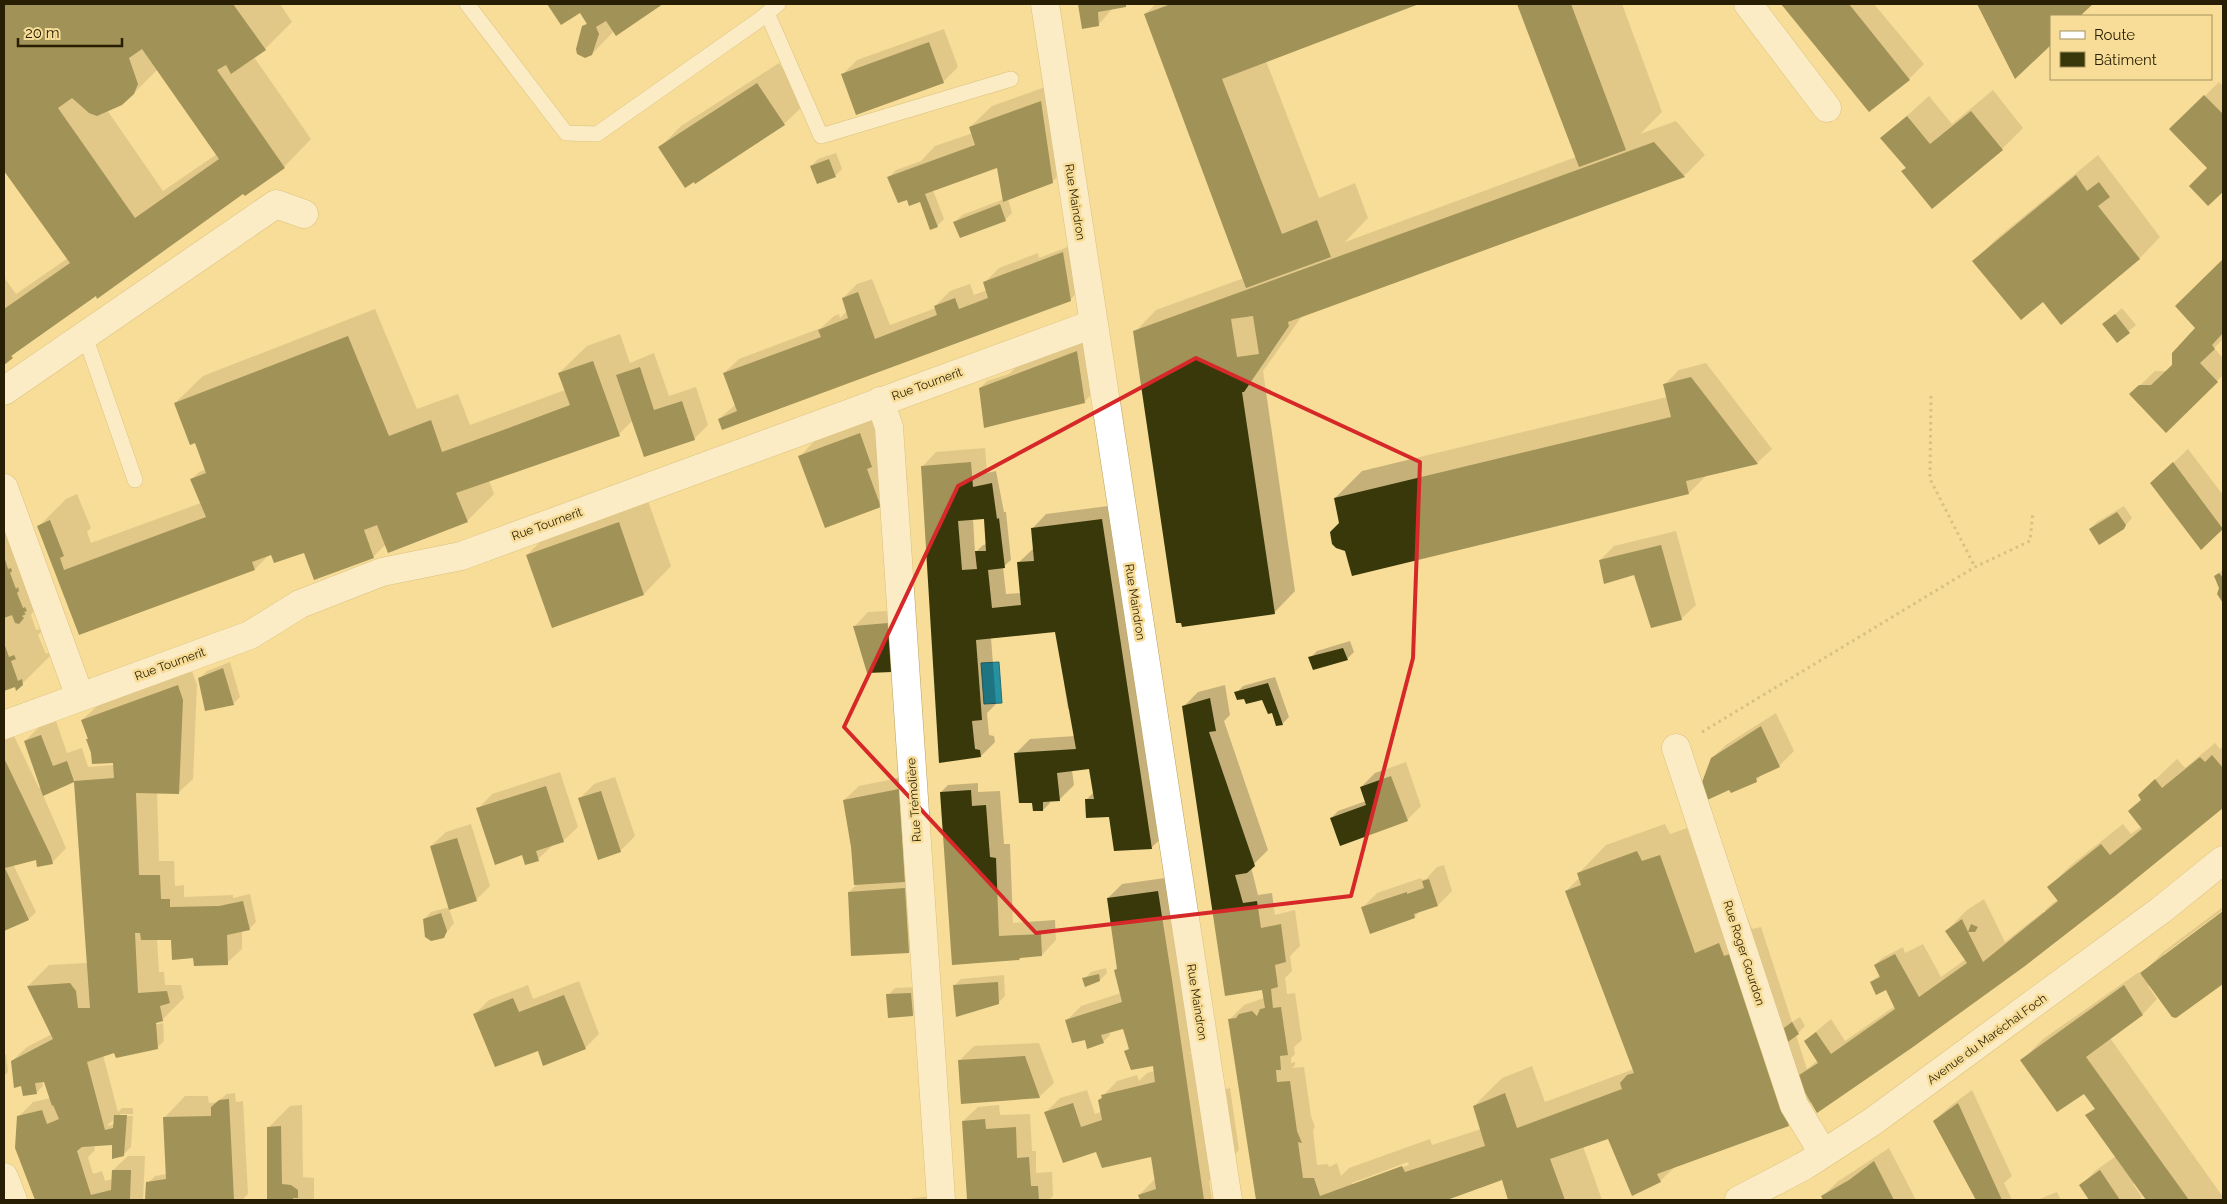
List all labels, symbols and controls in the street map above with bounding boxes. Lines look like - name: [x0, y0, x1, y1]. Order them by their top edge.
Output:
- scale bar: [18, 15, 121, 47]
- legend: [2050, 15, 2212, 80]
- text: 20 m: [25, 24, 60, 42]
- text: Route: [2094, 26, 2135, 44]
- text: Bâtiment: [2094, 51, 2157, 69]
- street label: Rue Maindron: [1062, 163, 1088, 241]
- street label: Rue Tournerit: [890, 365, 964, 403]
- street label: Rue Tournerit: [510, 505, 584, 543]
- street label: Rue Maindron: [1122, 563, 1148, 641]
- street label: Rue Tournerit: [133, 645, 207, 683]
- street label: Rue Trémolière: [904, 758, 924, 842]
- street label: Rue Roger Gourdon: [1720, 899, 1768, 1007]
- street label: Rue Maindron: [1184, 963, 1210, 1041]
- street label: Avenue du Maréchal Foch: [1924, 991, 2050, 1087]

